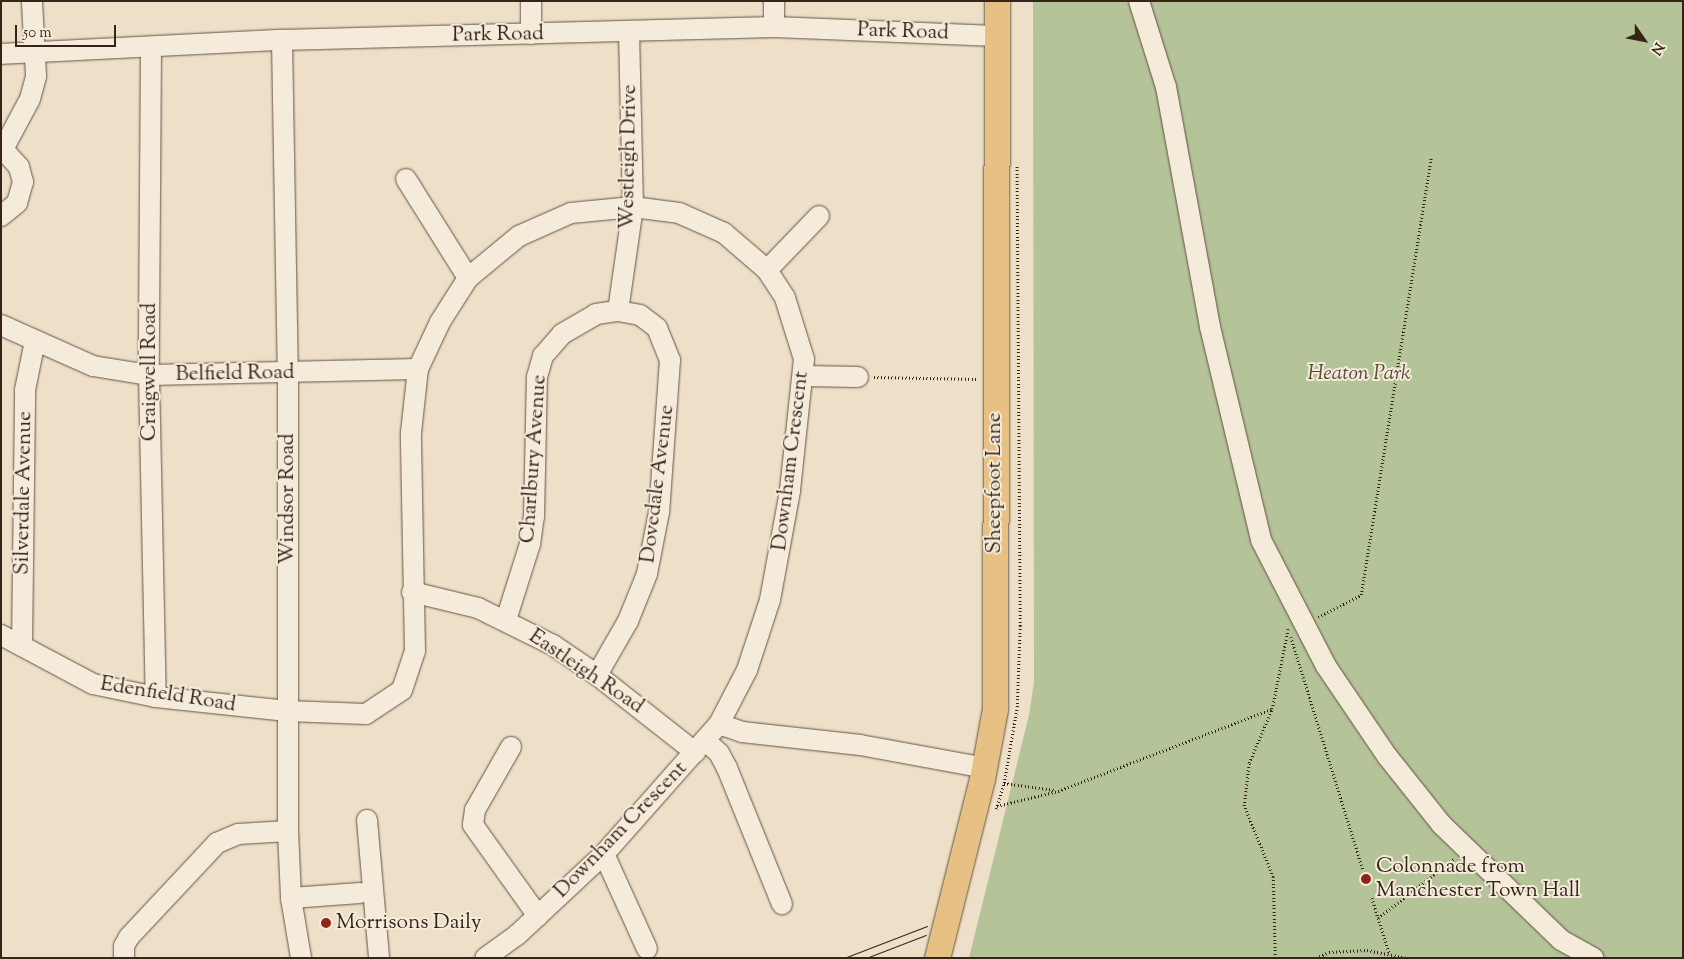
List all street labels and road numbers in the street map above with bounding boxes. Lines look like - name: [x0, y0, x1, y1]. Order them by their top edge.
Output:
- street label: Park Road: [857, 18, 949, 46]
- street label: Park Road: [452, 22, 544, 48]
- street label: Westleigh Drive: [615, 84, 643, 230]
- street label: Craigwell Road: [137, 303, 163, 441]
- street label: Belfield Road: [175, 360, 295, 388]
- street label: Downham Crescent: [767, 370, 815, 552]
- street label: Charlbury Avenue: [516, 374, 552, 544]
- street label: Dovedale Avenue: [636, 403, 680, 565]
- street label: Silverdale Avenue: [10, 411, 38, 575]
- street label: Sheepfoot Lane: [982, 412, 1008, 554]
- street label: Windsor Road: [275, 433, 301, 565]
- street label: Eastleigh Road: [524, 624, 648, 720]
- street label: Edenfield Road: [98, 672, 238, 718]
- street label: Downham Crescent: [549, 756, 693, 904]

